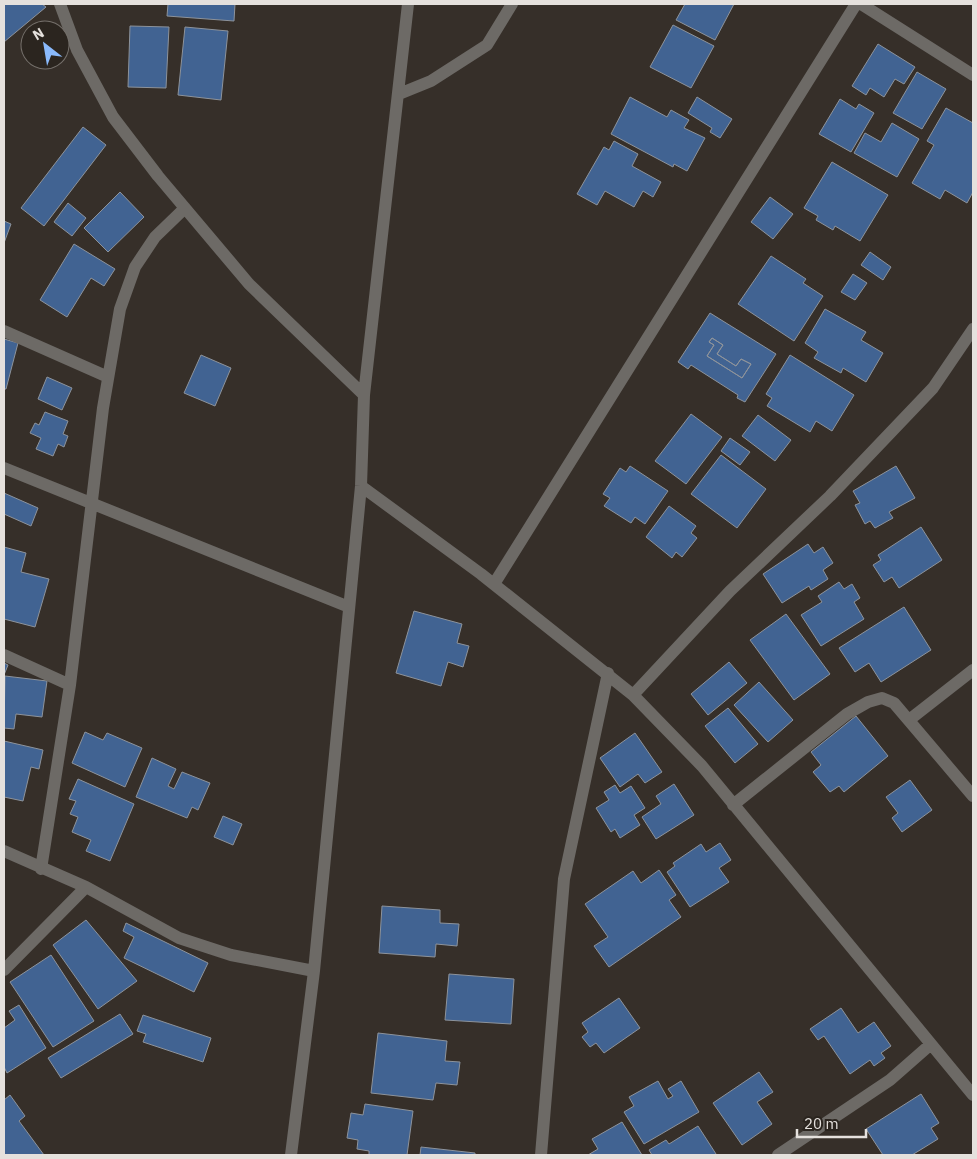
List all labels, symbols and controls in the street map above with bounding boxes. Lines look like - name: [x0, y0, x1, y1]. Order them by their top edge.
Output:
- north arrow: [20, 20, 70, 70]
- text: N: [29, 24, 47, 44]
- scale bar: [797, 1106, 866, 1138]
- text: 20 m: [804, 1114, 839, 1133]

